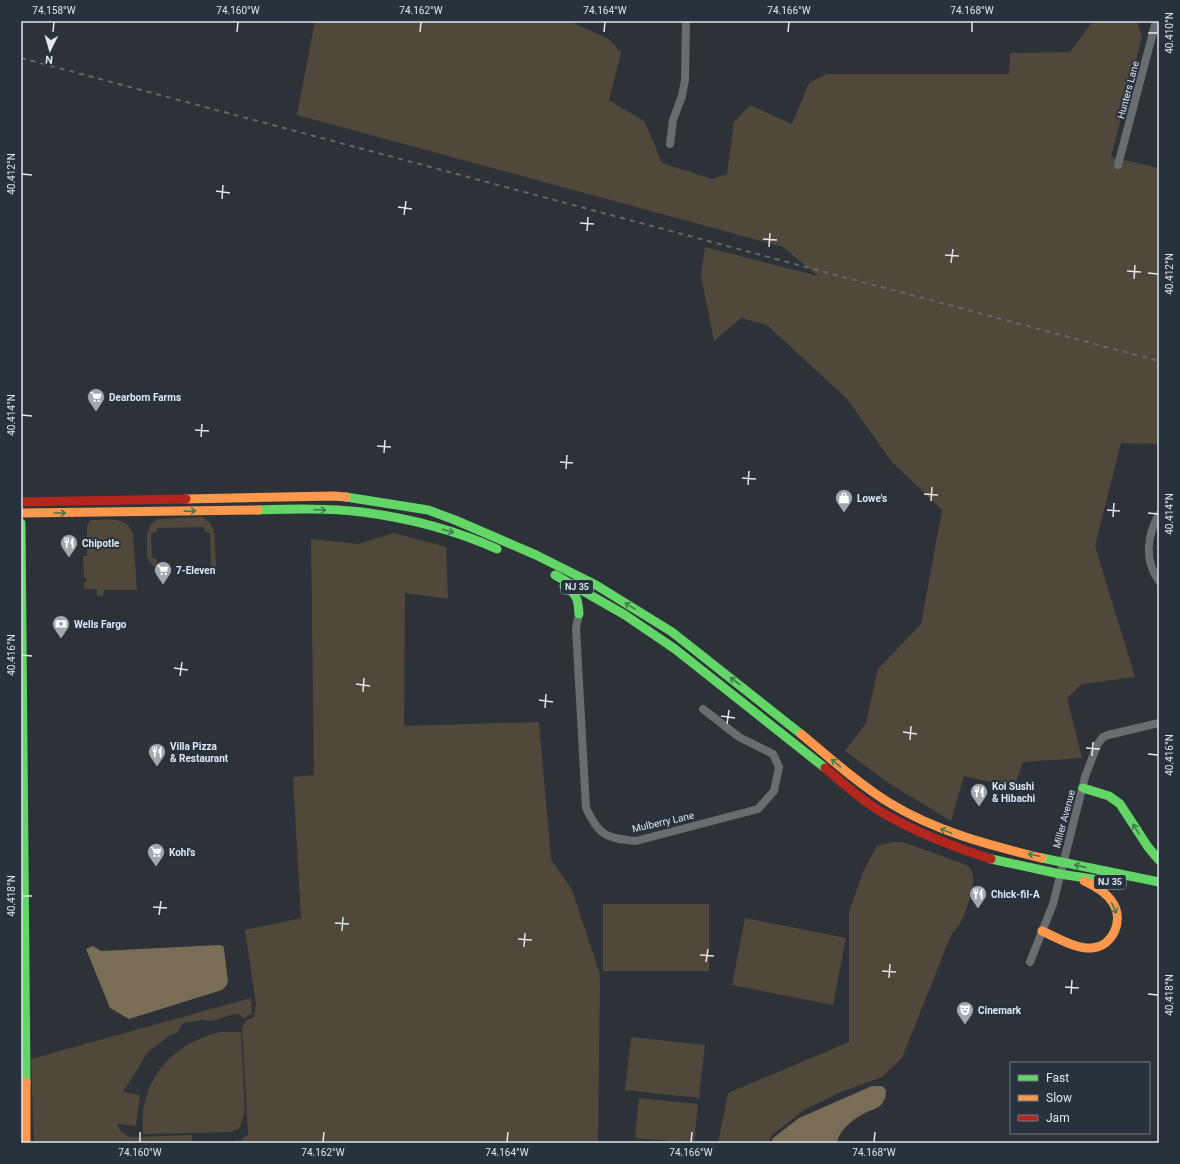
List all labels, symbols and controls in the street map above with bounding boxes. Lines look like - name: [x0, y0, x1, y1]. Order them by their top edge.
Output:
- text: 74.158°W: [32, 5, 76, 16]
- text: 74.160°W: [216, 5, 260, 16]
- text: 74.162°W: [399, 5, 443, 16]
- text: 74.164°W: [583, 5, 627, 16]
- text: 74.166°W: [767, 5, 811, 16]
- text: 74.168°W: [950, 5, 994, 16]
- text: 40.410°N: [1164, 12, 1175, 54]
- north arrow: [30, 30, 70, 70]
- text: N: [45, 53, 54, 66]
- street label: Hunters Lane: [1115, 60, 1141, 120]
- text: 40.412°N: [6, 153, 17, 195]
- text: 40.412°N: [1164, 253, 1175, 295]
- supermarket icon: Dearborn Farms: [86, 387, 106, 412]
- place label: Dearborn Farms: [109, 392, 181, 403]
- text: 40.414°N: [6, 394, 17, 436]
- shop icon: Lowe's: [834, 488, 854, 513]
- place label: Lowe's: [857, 493, 887, 504]
- text: 40.414°N: [1164, 493, 1175, 535]
- one-way arrow: [313, 506, 326, 513]
- one-way arrow: [183, 507, 196, 515]
- one-way arrow: [53, 509, 66, 517]
- one-way arrow: [441, 528, 454, 535]
- restaurant icon: Chipotle: [59, 533, 79, 558]
- place label: Chipotle: [82, 538, 120, 549]
- supermarket icon: 7-Eleven: [153, 560, 173, 585]
- place label: 7-Eleven: [176, 565, 216, 576]
- road number: NJ 35: [561, 580, 593, 594]
- one-way arrow: [624, 601, 636, 609]
- bank icon: Wells Fargo: [51, 614, 71, 639]
- place label: Wells Fargo: [74, 619, 127, 630]
- text: 40.416°N: [6, 634, 17, 676]
- one-way arrow: [730, 677, 741, 685]
- text: 40.416°N: [1164, 734, 1175, 776]
- place label: Villa Pizza & Restaurant: [170, 741, 229, 764]
- restaurant icon: Villa Pizza & Restaurant: [147, 742, 167, 767]
- one-way arrow: [831, 758, 842, 767]
- place label: Koi Sushi & Hibachi: [992, 781, 1036, 804]
- restaurant icon: Koi Sushi & Hibachi: [969, 782, 989, 807]
- street label: Miller Avenue: [1051, 789, 1077, 849]
- street label: Mulberry Lane: [631, 810, 695, 834]
- one-way arrow: [1132, 823, 1140, 835]
- one-way arrow: [941, 826, 953, 834]
- supermarket icon: Kohl's: [146, 842, 166, 867]
- place label: Kohl's: [169, 847, 195, 858]
- one-way arrow: [1028, 851, 1041, 859]
- one-way arrow: [1073, 862, 1086, 869]
- text: 40.418°N: [6, 875, 17, 917]
- road number: NJ 35: [1094, 875, 1126, 889]
- restaurant icon: Chick-fil-A: [968, 884, 988, 909]
- place label: Chick-fil-A: [991, 889, 1040, 900]
- one-way arrow: [1111, 901, 1118, 913]
- text: 40.418°N: [1164, 974, 1175, 1016]
- theatre icon: Cinemark: [955, 1000, 975, 1025]
- place label: Cinemark: [978, 1005, 1022, 1016]
- legend: [1010, 1062, 1150, 1134]
- text: Fast: [1046, 1071, 1069, 1085]
- text: Slow: [1046, 1091, 1072, 1105]
- text: Jam: [1046, 1111, 1070, 1125]
- text: 74.160°W: [118, 1147, 162, 1158]
- text: 74.162°W: [301, 1147, 345, 1158]
- text: 74.164°W: [485, 1147, 529, 1158]
- text: 74.166°W: [669, 1147, 713, 1158]
- text: 74.168°W: [852, 1147, 896, 1158]

